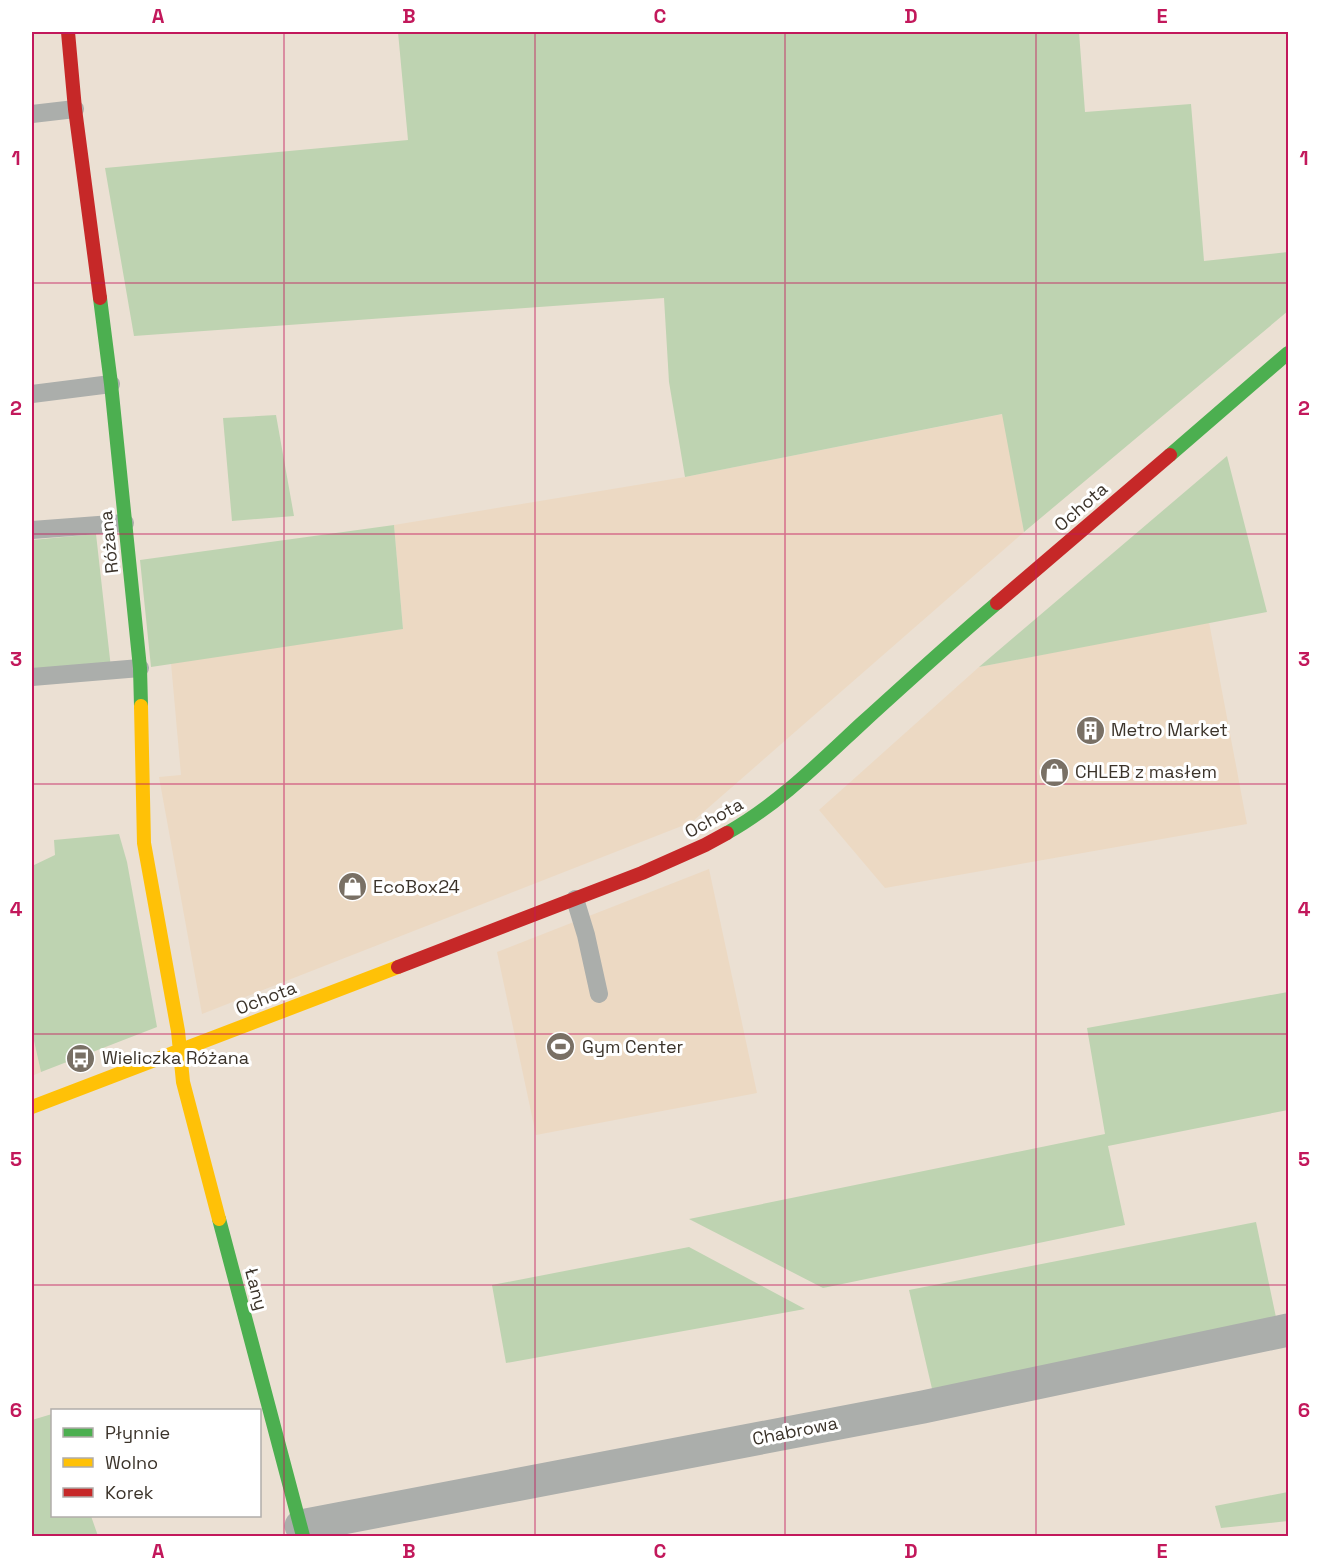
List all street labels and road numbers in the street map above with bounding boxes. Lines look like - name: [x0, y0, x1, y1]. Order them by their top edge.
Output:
- street label: Ochota: [1049, 477, 1112, 536]
- street label: Różana: [94, 509, 123, 575]
- street label: Ochota: [681, 792, 747, 843]
- street label: Ochota: [232, 975, 299, 1020]
- street label: Łany: [240, 1265, 273, 1313]
- street label: Chabrowa: [750, 1411, 840, 1450]

